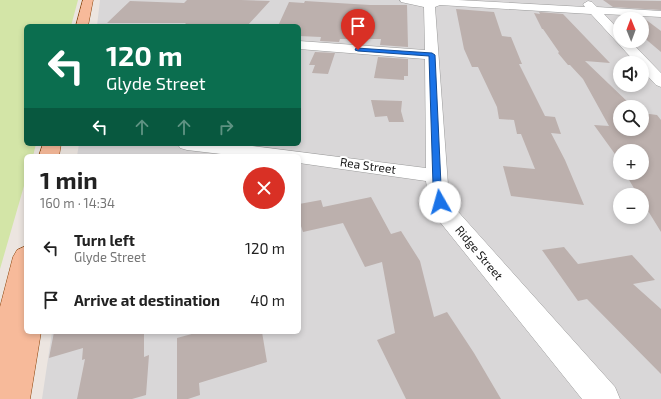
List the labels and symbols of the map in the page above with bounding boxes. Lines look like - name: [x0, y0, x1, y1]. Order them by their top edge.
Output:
- pin: [341, 9, 375, 50]
- north arrow: [613, 12, 649, 48]
- street label: Rea Street: [339, 154, 397, 176]
- position arrow: [419, 181, 461, 223]
- street label: Ridge Street: [453, 222, 507, 283]

